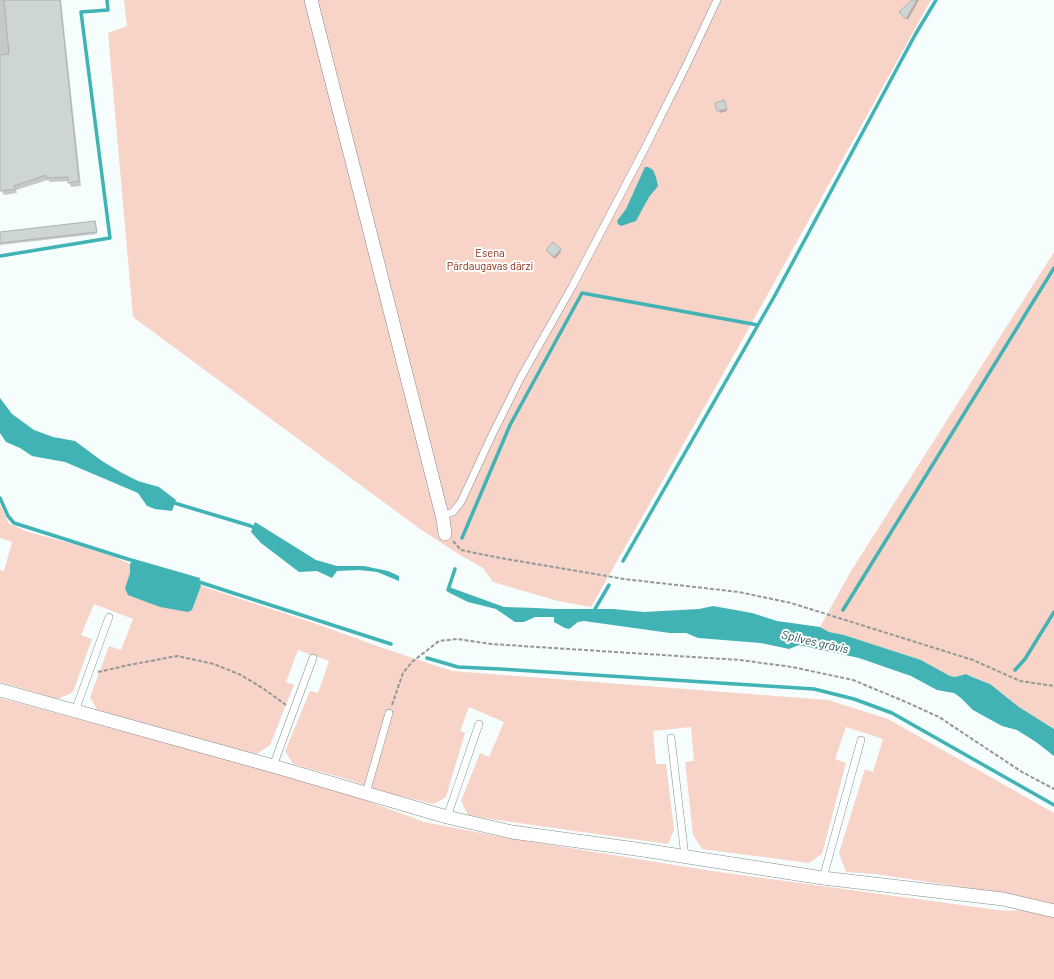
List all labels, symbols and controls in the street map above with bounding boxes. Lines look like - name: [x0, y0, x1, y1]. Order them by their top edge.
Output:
- park label: Esena Pārdaugavas dārzi: [447, 246, 533, 272]
- water label: Spilves grāvis: [780, 627, 850, 657]

